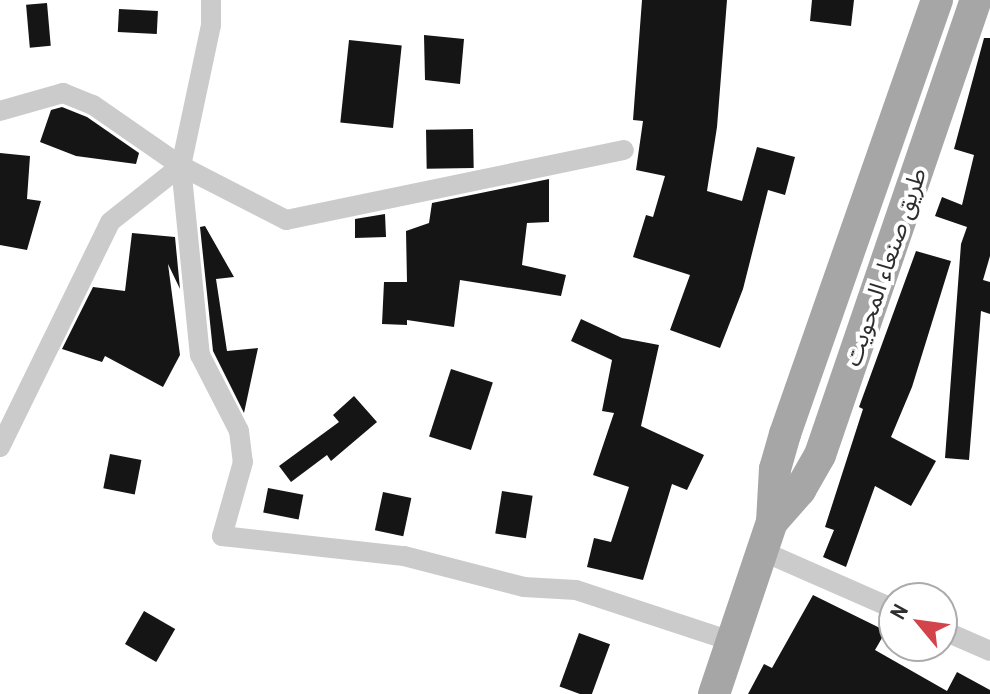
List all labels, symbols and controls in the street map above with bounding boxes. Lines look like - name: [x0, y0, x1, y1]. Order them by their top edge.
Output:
- street label: طريق صنعاء المحويت: [838, 164, 932, 370]
- north arrow: [878, 582, 958, 662]
- text: N: [882, 598, 915, 624]

